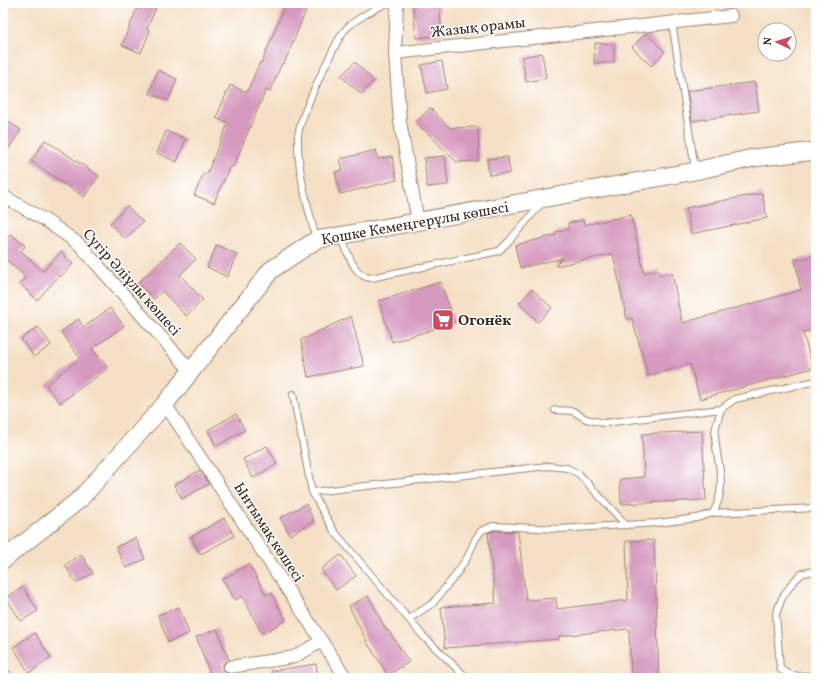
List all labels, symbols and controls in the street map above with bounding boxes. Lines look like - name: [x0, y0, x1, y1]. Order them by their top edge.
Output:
- street label: Жазық орамы: [430, 13, 527, 44]
- north arrow: [757, 22, 797, 62]
- text: N: [761, 37, 776, 46]
- street label: Қошке Кемеңгерұлы көшесі: [320, 198, 511, 251]
- street label: Сүгір Әліұлы көшесі: [77, 225, 185, 341]
- supermarket icon: Огонёк: [430, 307, 456, 333]
- place label: Огонёк: [458, 311, 511, 332]
- street label: Ынтымақ көшесі: [228, 479, 308, 587]

